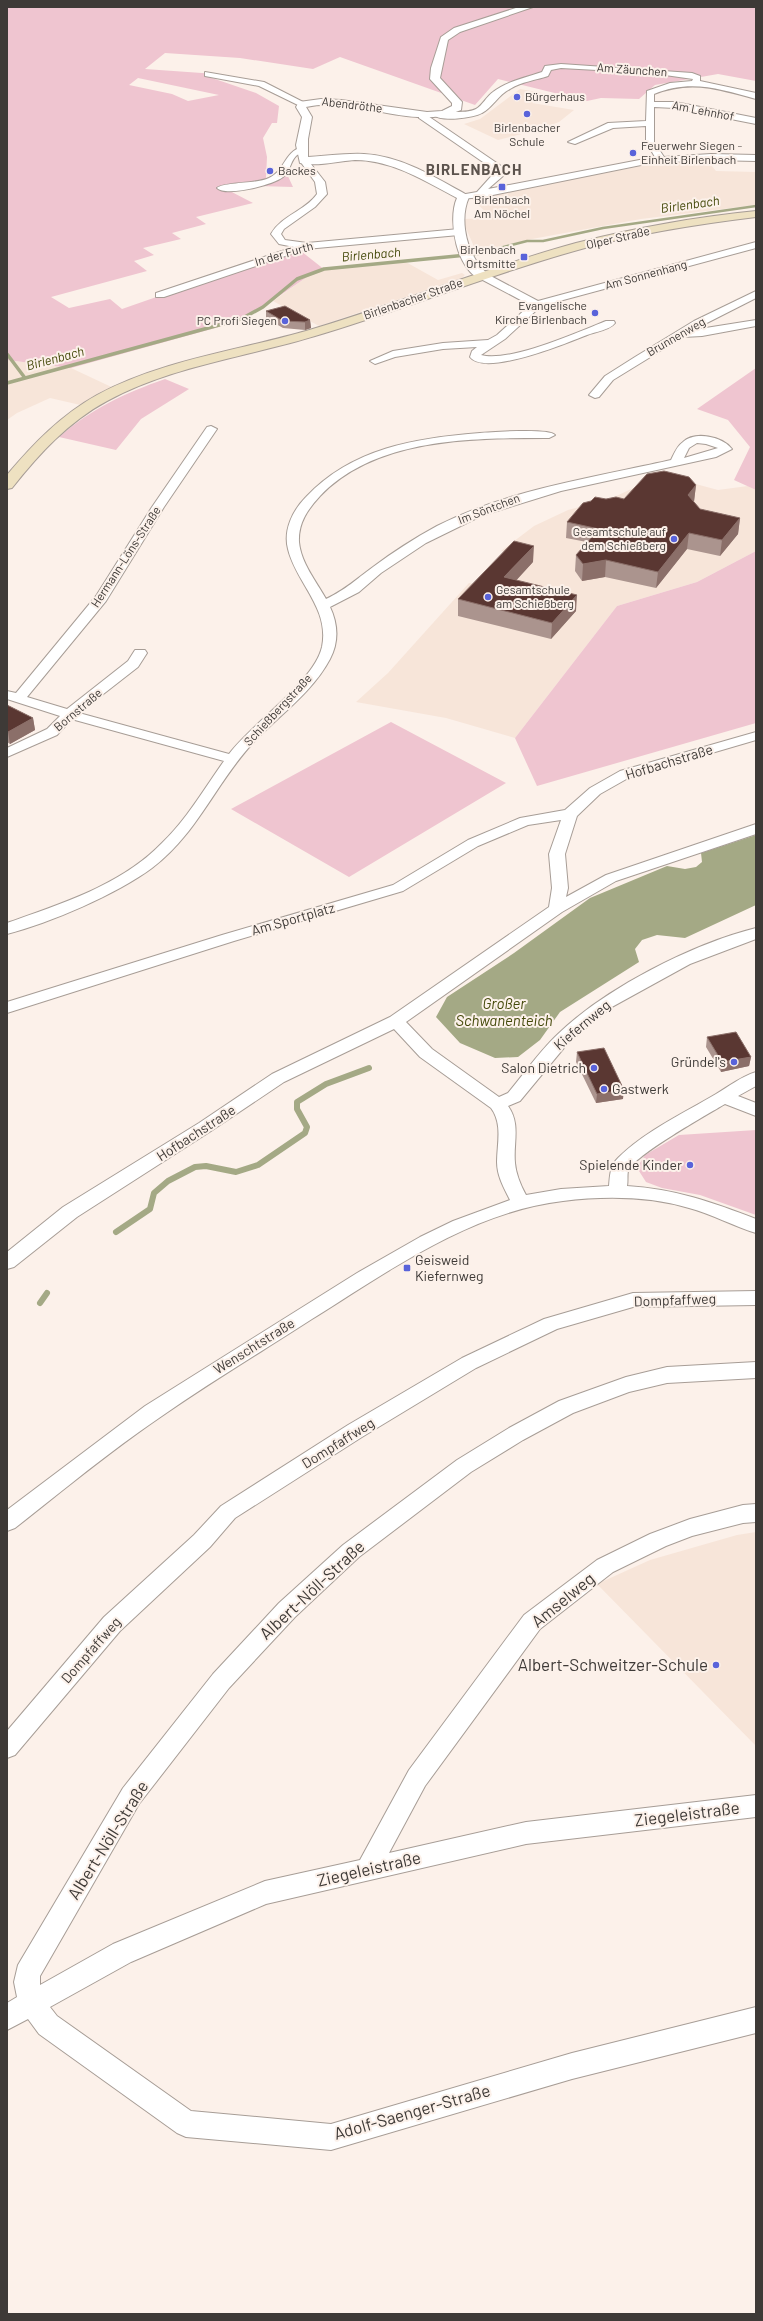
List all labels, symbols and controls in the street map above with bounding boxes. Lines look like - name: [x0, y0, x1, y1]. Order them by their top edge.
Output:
- street label: Am Zäunchen: [596, 60, 668, 78]
- place label: Bürgerhaus: [525, 89, 585, 103]
- marker: Bürgerhaus: [512, 92, 522, 102]
- street label: Abendröthe: [321, 93, 383, 115]
- street label: Am Lehnhof: [671, 97, 735, 123]
- marker: Birlenbacher Schule: [522, 109, 532, 119]
- place label: Birlenbacher Schule: [494, 120, 561, 148]
- place label: Feuerwehr Siegen - Einheit Birlenbach: [641, 138, 742, 166]
- marker: Feuerwehr Siegen - Einheit Birlenbach: [628, 148, 638, 158]
- district label: BIRLENBACH: [426, 160, 522, 178]
- place label: Backes: [278, 163, 316, 177]
- marker: Backes: [265, 166, 275, 176]
- marker: Birlenbach Am Nöchel: [497, 182, 507, 192]
- place label: Birlenbach Am Nöchel: [474, 192, 530, 220]
- water label: Birlenbach: [660, 192, 721, 216]
- street label: Olper Straße: [585, 223, 651, 251]
- street label: In der Furth: [253, 238, 315, 268]
- place label: Birlenbach Ortsmitte: [460, 242, 516, 270]
- water label: Birlenbach: [341, 243, 401, 265]
- marker: Birlenbach Ortsmitte: [519, 252, 529, 262]
- street label: Am Sonnenhang: [603, 256, 688, 292]
- street label: Birlenbacher Straße: [361, 275, 464, 322]
- place label: Evangelische Kirche Birlenbach: [495, 298, 587, 326]
- marker: Evangelische Kirche Birlenbach: [590, 308, 600, 318]
- place label: PC Profi Siegen: [197, 313, 277, 327]
- street label: Brunnenweg: [644, 314, 707, 358]
- marker: PC Profi Siegen: [280, 316, 290, 326]
- water label: Birlenbach: [24, 343, 86, 373]
- street label: Im Söntchen: [456, 490, 522, 526]
- street label: Hermann-Löns-Straße: [87, 503, 163, 610]
- place label: Gesamtschule auf dem Schießberg: [573, 524, 666, 552]
- marker: Gesamtschule auf dem Schießberg: [669, 534, 679, 544]
- place label: Gesamtschule am Schießberg: [496, 582, 574, 610]
- marker: Gesamtschule am Schießberg: [483, 592, 493, 602]
- street label: Schießbergstraße: [240, 671, 314, 748]
- street label: Bornstraße: [50, 685, 104, 733]
- street label: Hofbachstraße: [623, 740, 715, 783]
- street label: Am Sportplatz: [249, 898, 337, 939]
- water label: Großer Schwanenteich: [455, 994, 553, 1029]
- street label: Kiefernweg: [550, 996, 613, 1053]
- place label: Gründel's: [671, 1053, 726, 1070]
- marker: Gründel's: [729, 1057, 739, 1067]
- place label: Salon Dietrich: [501, 1059, 586, 1076]
- marker: Salon Dietrich: [589, 1063, 599, 1073]
- place label: Gastwerk: [612, 1080, 669, 1097]
- marker: Gastwerk: [599, 1084, 609, 1094]
- street label: Hofbachstraße: [153, 1101, 238, 1164]
- place label: Spielende Kinder: [579, 1156, 682, 1173]
- marker: Spielende Kinder: [685, 1160, 695, 1170]
- place label: Geisweid Kiefernweg: [415, 1251, 484, 1284]
- marker: Geisweid Kiefernweg: [402, 1263, 412, 1273]
- street label: Dompfaffweg: [634, 1290, 716, 1309]
- street label: Wenschtstraße: [210, 1314, 297, 1377]
- street label: Dompfaffweg: [298, 1414, 377, 1472]
- street label: Albert-Nöll-Straße: [255, 1536, 368, 1643]
- street label: Amselweg: [527, 1568, 598, 1631]
- street label: Dompfaffweg: [57, 1613, 124, 1686]
- place label: Albert-Schweitzer-Schule: [518, 1654, 708, 1674]
- marker: Albert-Schweitzer-Schule: [711, 1660, 721, 1670]
- street label: Albert-Nöll-Straße: [63, 1776, 152, 1902]
- street label: Ziegeleistraße: [633, 1797, 741, 1829]
- street label: Ziegeleistraße: [315, 1846, 423, 1890]
- street label: Adolf-Saenger-Straße: [331, 2079, 492, 2143]

